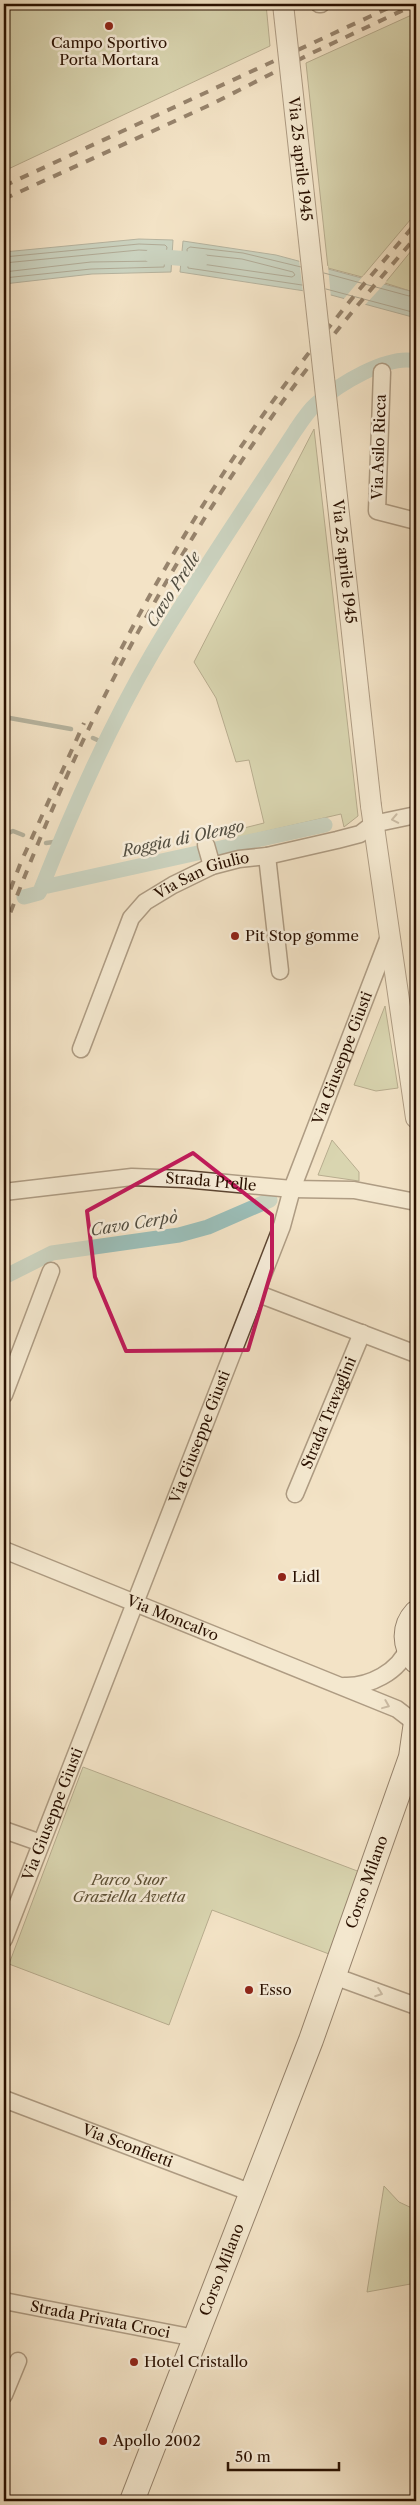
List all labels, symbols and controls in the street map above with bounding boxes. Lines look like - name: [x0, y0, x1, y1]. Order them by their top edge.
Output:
- marker: Campo Sportivo Porta Mortara: [103, 20, 115, 32]
- place label: Campo Sportivo Porta Mortara: [51, 33, 167, 69]
- street label: Via 25 aprile 1945: [284, 95, 317, 222]
- street label: Via Asilo Ricca: [367, 394, 390, 501]
- street label: Via 25 aprile 1945: [328, 498, 361, 625]
- water label: Cavo Prelle: [141, 547, 205, 630]
- one-way arrow: [390, 814, 399, 824]
- water label: Roggia di Olengo: [118, 815, 246, 861]
- street label: Via San Giulio: [150, 848, 250, 904]
- place label: Pit Stop gomme: [245, 926, 359, 945]
- marker: Pit Stop gomme: [229, 930, 241, 942]
- street label: Via Giuseppe Giusti: [307, 988, 376, 1128]
- street label: Strada Prelle: [165, 1168, 257, 1195]
- water label: Cavo Cerpò: [89, 1206, 179, 1240]
- street label: Strada Travaglini: [297, 1353, 360, 1471]
- street label: Via Giuseppe Giusti: [164, 1367, 234, 1507]
- place label: Lidl: [292, 1567, 321, 1586]
- marker: Lidl: [276, 1571, 288, 1583]
- street label: Via Moncalvo: [123, 1590, 222, 1645]
- one-way arrow: [381, 1698, 390, 1709]
- street label: Via Giuseppe Giusti: [17, 1744, 87, 1884]
- street label: Corso Milano: [341, 1833, 392, 1931]
- park label: Parco Suor Graziella Avetta: [72, 1870, 186, 1906]
- place label: Esso: [259, 1980, 292, 1999]
- marker: Esso: [243, 1984, 255, 1996]
- one-way arrow: [375, 1987, 383, 1997]
- street label: Via Sconfietti: [79, 2119, 176, 2171]
- street label: Corso Milano: [195, 2221, 248, 2319]
- street label: Strada Privata Croci: [29, 2296, 172, 2342]
- place label: Hotel Cristallo: [144, 2352, 248, 2371]
- marker: Hotel Cristallo: [128, 2356, 140, 2368]
- place label: Apollo 2002: [112, 2431, 201, 2450]
- marker: Apollo 2002: [97, 2435, 109, 2447]
- scale bar: [228, 2440, 339, 2472]
- text: 50 m: [235, 2447, 271, 2466]

